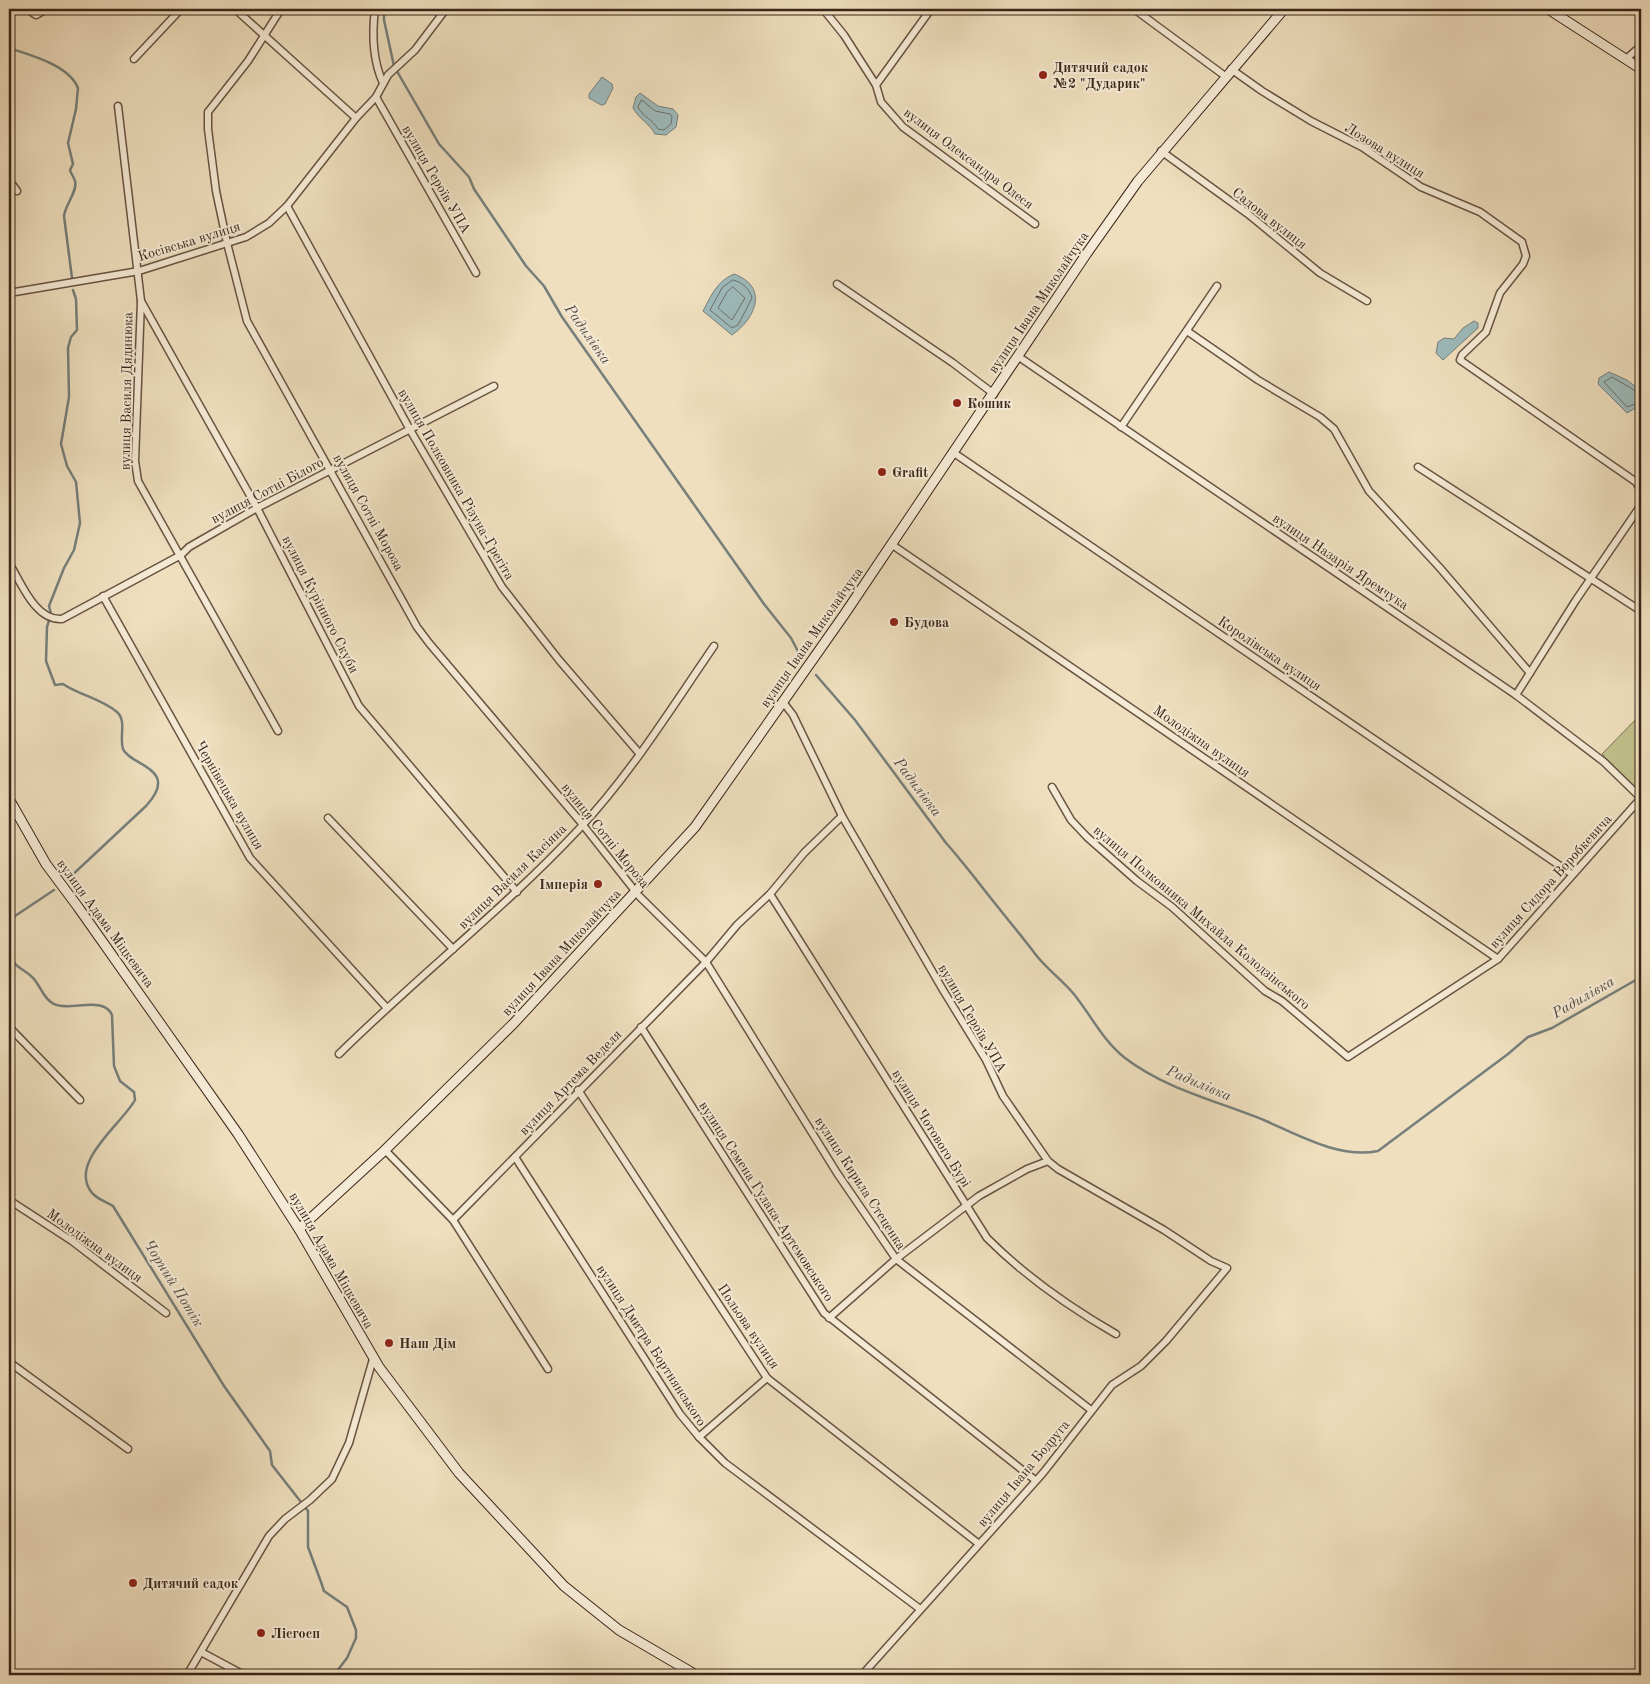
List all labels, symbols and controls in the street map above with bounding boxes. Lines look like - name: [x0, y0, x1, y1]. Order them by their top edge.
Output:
- place label: Дитячий садок №2 "Дударик": [1053, 61, 1149, 91]
- marker: Дитячий садок №2 "Дударик": [1037, 69, 1049, 81]
- street label: вулиця Олександра Олеся: [901, 106, 1036, 212]
- street label: Лозова вулиця: [1342, 121, 1427, 181]
- street label: вулиця Героїв УПА: [399, 123, 473, 236]
- street label: Садова вулиця: [1229, 185, 1309, 252]
- street label: Косівська вулиця: [136, 220, 242, 264]
- street label: вулиця Івана Миколайчука: [986, 229, 1092, 376]
- water label: Радилівка: [560, 301, 613, 368]
- street label: вулиця Василя Дядинюка: [119, 312, 135, 470]
- street label: вулиця Полковника Різуна-Грегіта: [395, 386, 517, 583]
- marker: Кошик: [951, 397, 963, 409]
- place label: Кошик: [967, 397, 1012, 411]
- street label: вулиця Сотні Мороза: [330, 452, 406, 573]
- street label: вулиця Сотні Білого: [209, 455, 326, 526]
- marker: Grafit: [876, 466, 888, 478]
- place label: Grafit: [892, 466, 928, 480]
- street label: вулиця Назарія Яремчука: [1270, 511, 1411, 613]
- street label: вулиця Курінного Скуби: [279, 533, 361, 675]
- street label: вулиця Івана Миколайчука: [758, 565, 866, 710]
- street label: Королівська вулиця: [1215, 614, 1324, 694]
- marker: Будова: [888, 616, 900, 628]
- place label: Будова: [904, 616, 949, 630]
- street label: Молодіжна вулиця: [1151, 703, 1252, 780]
- street label: Чернівецька вулиця: [192, 739, 266, 852]
- water label: Радилівка: [889, 755, 944, 820]
- street label: вулиця Сотні Мороза: [559, 780, 652, 891]
- street label: вулиця Сидора Воробкевича: [1487, 812, 1615, 951]
- street label: вулиця Василя Касіяна: [456, 822, 569, 932]
- street label: вулиця Полковника Михайла Колодзінського: [1090, 823, 1312, 1012]
- street label: вулиця Адама Міцкевича: [54, 857, 156, 990]
- place label: Імперія: [539, 878, 588, 892]
- marker: Імперія: [592, 878, 604, 890]
- street label: вулиця Івана Миколайчука: [499, 887, 624, 1019]
- street label: вулиця Героїв УПА: [935, 962, 1009, 1075]
- water label: Радилівка: [1549, 974, 1618, 1023]
- street label: вулиця Артема Веделя: [517, 1027, 625, 1138]
- water label: Радилівка: [1163, 1064, 1233, 1105]
- street label: вулиця Чотового Бурі: [889, 1067, 973, 1190]
- street label: вулиця Семена Гулака-Артемовського: [696, 1099, 836, 1304]
- street label: вулиця Кирила Стеценка: [812, 1115, 908, 1253]
- street label: вулиця Адама Міцкевича: [286, 1190, 376, 1331]
- street label: Молодіжна вулиця: [44, 1207, 145, 1285]
- water label: Чорний Потік: [140, 1238, 206, 1330]
- street label: вулиця Дмитра Бортнянського: [594, 1262, 709, 1429]
- street label: Польова вулиця: [715, 1282, 782, 1371]
- marker: Наш Дім: [383, 1337, 395, 1349]
- place label: Наш Дім: [399, 1337, 456, 1351]
- street label: вулиця Івана Бодруга: [975, 1417, 1072, 1530]
- marker: Дитячий садок: [127, 1577, 139, 1589]
- place label: Дитячий садок: [143, 1577, 239, 1591]
- marker: Лісгосп: [255, 1627, 267, 1639]
- place label: Лісгосп: [271, 1627, 320, 1641]

